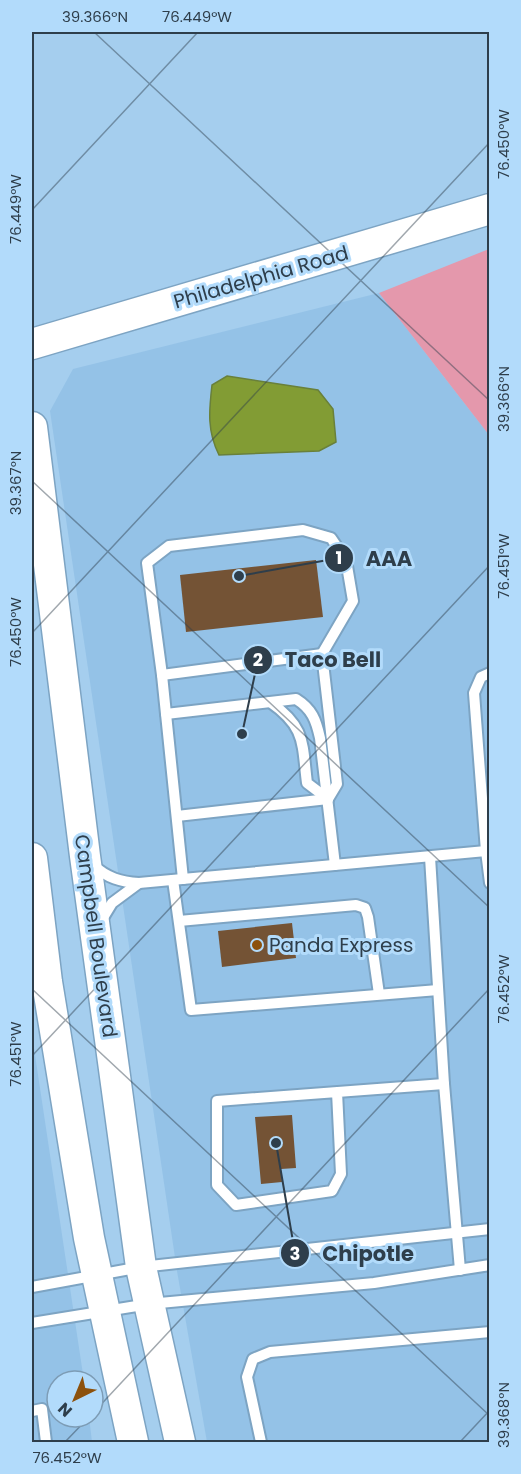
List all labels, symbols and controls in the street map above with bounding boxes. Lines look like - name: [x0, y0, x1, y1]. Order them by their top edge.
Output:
- text: 39.366°N: [62, 6, 128, 27]
- text: 76.449°W: [162, 6, 232, 27]
- text: 76.450°W: [493, 109, 514, 179]
- text: 76.449°W: [5, 174, 26, 244]
- street label: Philadelphia Road: [170, 239, 352, 315]
- text: 39.366°N: [493, 366, 514, 432]
- text: 39.367°N: [5, 451, 26, 515]
- text: 76.451°W: [493, 533, 514, 599]
- callout: AAA: [324, 539, 424, 578]
- text: AAA: [366, 544, 413, 573]
- text: 1: [336, 545, 342, 570]
- text: 76.450°W: [5, 597, 26, 667]
- callout: Taco Bell: [243, 640, 394, 679]
- text: Taco Bell: [285, 645, 381, 674]
- text: 2: [253, 647, 263, 672]
- street label: Campbell Boulevard: [68, 833, 124, 1039]
- place label: Panda Express: [269, 931, 413, 959]
- marker: Panda Express: [250, 938, 264, 952]
- text: 76.452°W: [493, 954, 514, 1024]
- text: 76.451°W: [5, 1021, 26, 1087]
- callout: Chipotle: [280, 1234, 426, 1273]
- text: Chipotle: [322, 1239, 414, 1268]
- text: 3: [290, 1241, 300, 1266]
- north arrow: [45, 1369, 105, 1429]
- text: 39.368°N: [493, 1382, 514, 1448]
- text: N: [53, 1397, 77, 1422]
- text: 76.452°W: [32, 1447, 102, 1468]

